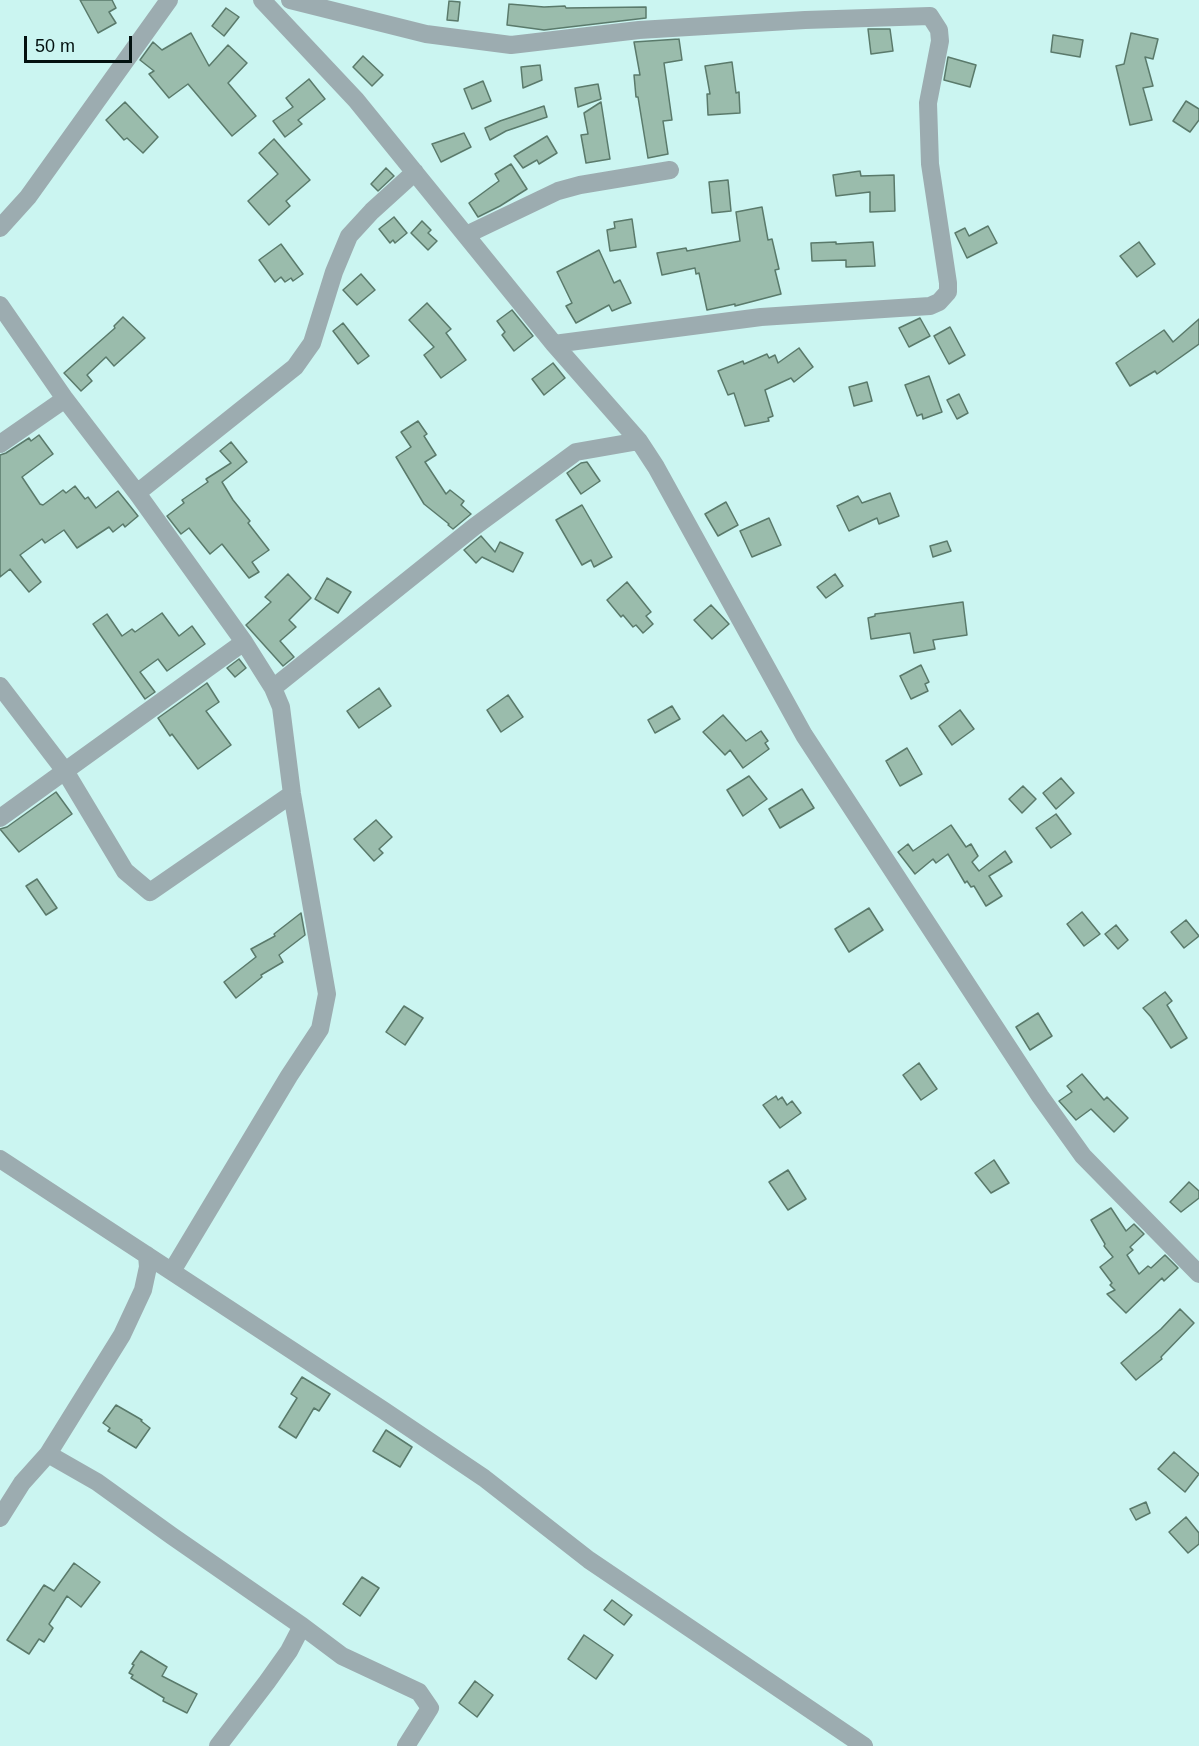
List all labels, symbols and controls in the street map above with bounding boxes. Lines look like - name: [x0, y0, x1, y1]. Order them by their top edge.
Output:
- scale bar: [27, 24, 135, 62]
- text: 50 m: [35, 36, 75, 56]

